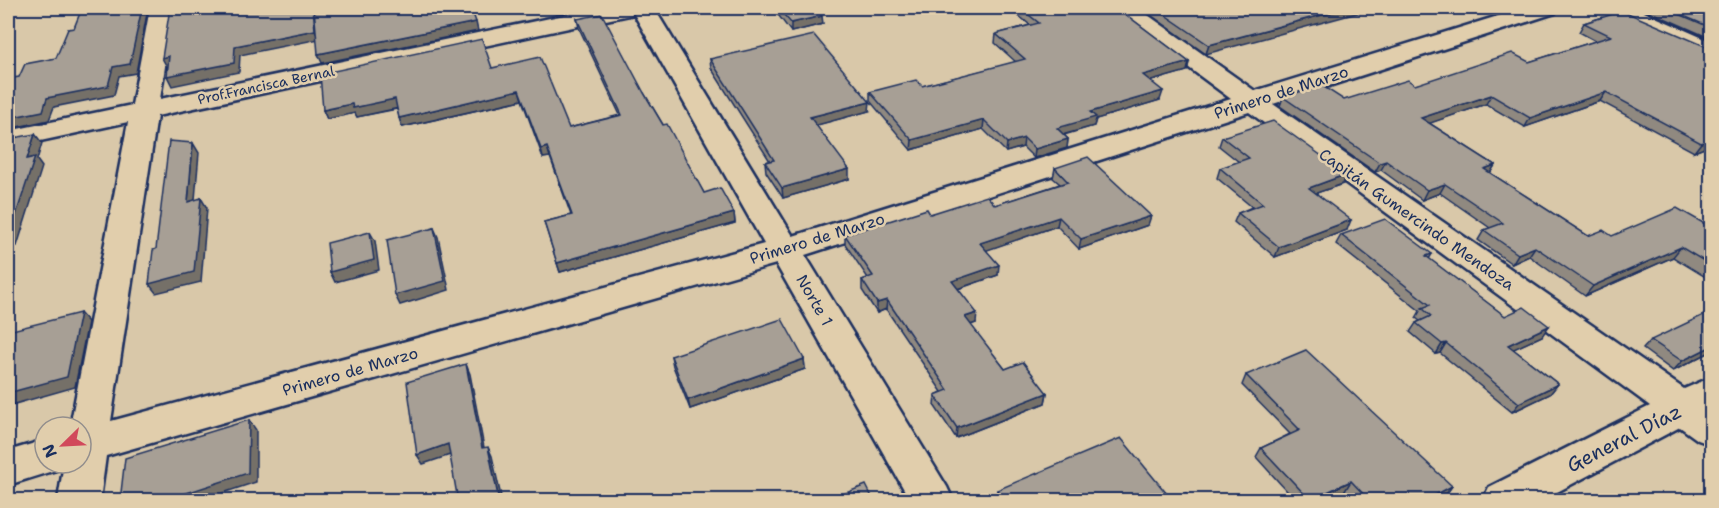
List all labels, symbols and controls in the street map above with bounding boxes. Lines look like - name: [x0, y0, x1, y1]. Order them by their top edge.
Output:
- street label: Primero de Marzo: [1211, 61, 1351, 124]
- street label: Prof.Francisca Bernal: [196, 62, 337, 108]
- street label: Capitán Gumercindo Mendoza: [1315, 144, 1519, 295]
- street label: Primero de Marzo: [747, 208, 887, 269]
- street label: Norte 1: [791, 271, 838, 330]
- street label: Primero de Marzo: [280, 342, 420, 401]
- street label: General Díaz: [1562, 398, 1686, 478]
- north arrow: [33, 415, 93, 475]
- text: N: [38, 441, 62, 461]

